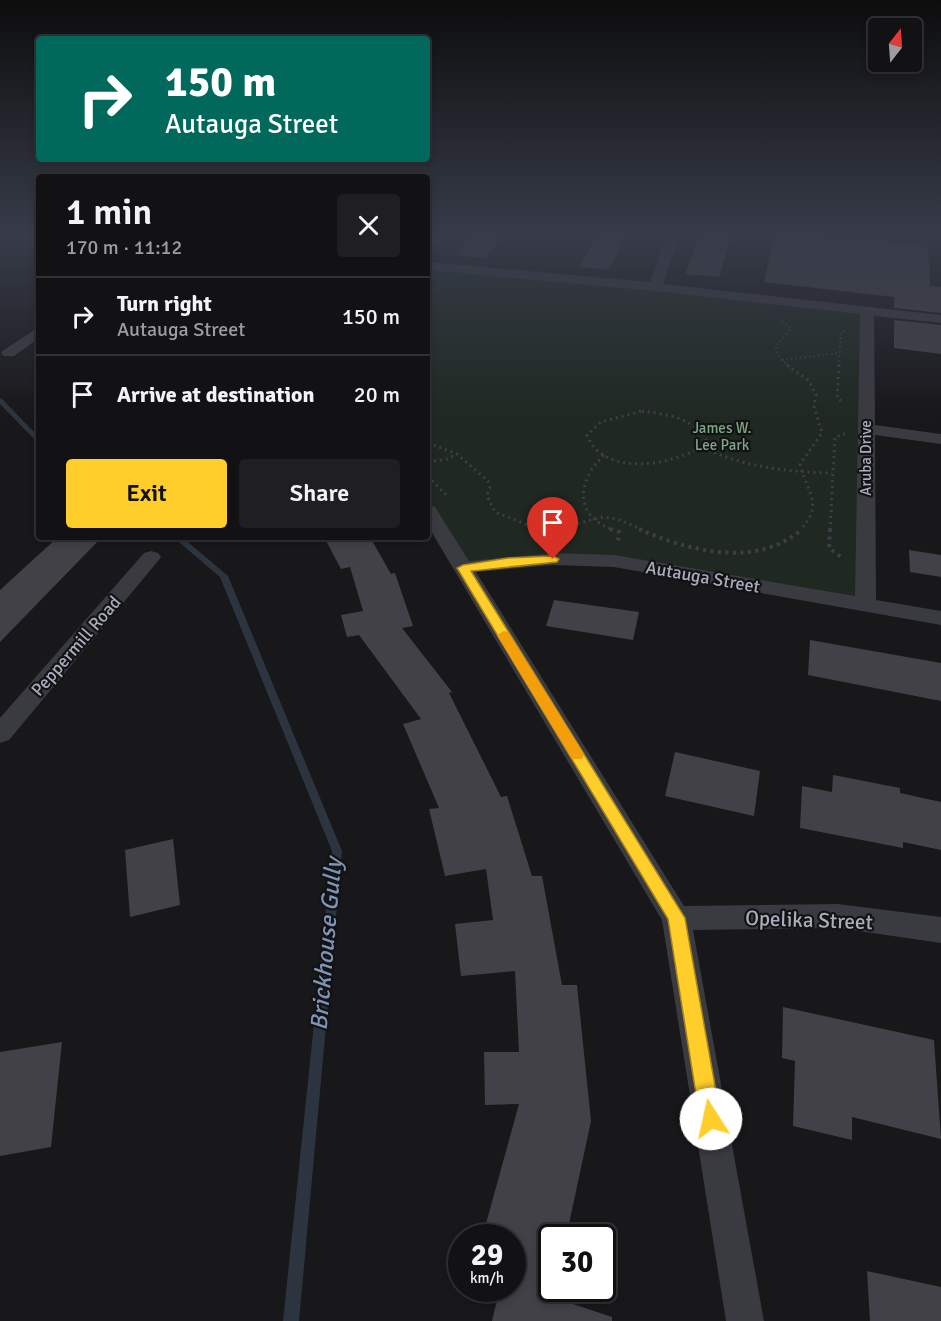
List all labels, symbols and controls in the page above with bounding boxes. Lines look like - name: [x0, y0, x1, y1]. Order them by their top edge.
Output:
- north arrow: [868, 18, 922, 72]
- map controls: [868, 18, 922, 72]
- text: 150 m: [165, 57, 276, 108]
- icon: right: [66, 60, 144, 138]
- text: Autauga Street: [165, 108, 338, 141]
- text: 1 min: [66, 190, 152, 235]
- button: close: [337, 194, 400, 257]
- text: 170 m · 11:12: [66, 235, 182, 260]
- text: Turn right: [117, 290, 212, 317]
- icon: right: [66, 300, 99, 333]
- text: 150 m: [342, 303, 400, 330]
- text: Autauga Street: [117, 317, 245, 342]
- icon: arrive: [66, 378, 99, 411]
- text: Arrive at destination: [117, 381, 314, 408]
- text: 20 m: [354, 381, 400, 408]
- park label: James W. Lee Park: [692, 419, 752, 454]
- street label: Aruba Drive: [857, 420, 875, 496]
- button: Exit: [66, 459, 227, 528]
- button: Share: [239, 459, 400, 528]
- pin: [527, 497, 578, 559]
- icon: arrive: [536, 506, 569, 539]
- street label: Autauga Street: [644, 556, 762, 598]
- street label: Peppermill Road: [27, 591, 125, 701]
- water label: Brickhouse Gully: [304, 854, 349, 1032]
- street label: Opelika Street: [745, 905, 873, 935]
- position arrow: [679, 1087, 743, 1151]
- speed limit sign: 30: [538, 1224, 616, 1302]
- text: 29: [471, 1237, 503, 1274]
- text: km/h: [470, 1269, 504, 1287]

